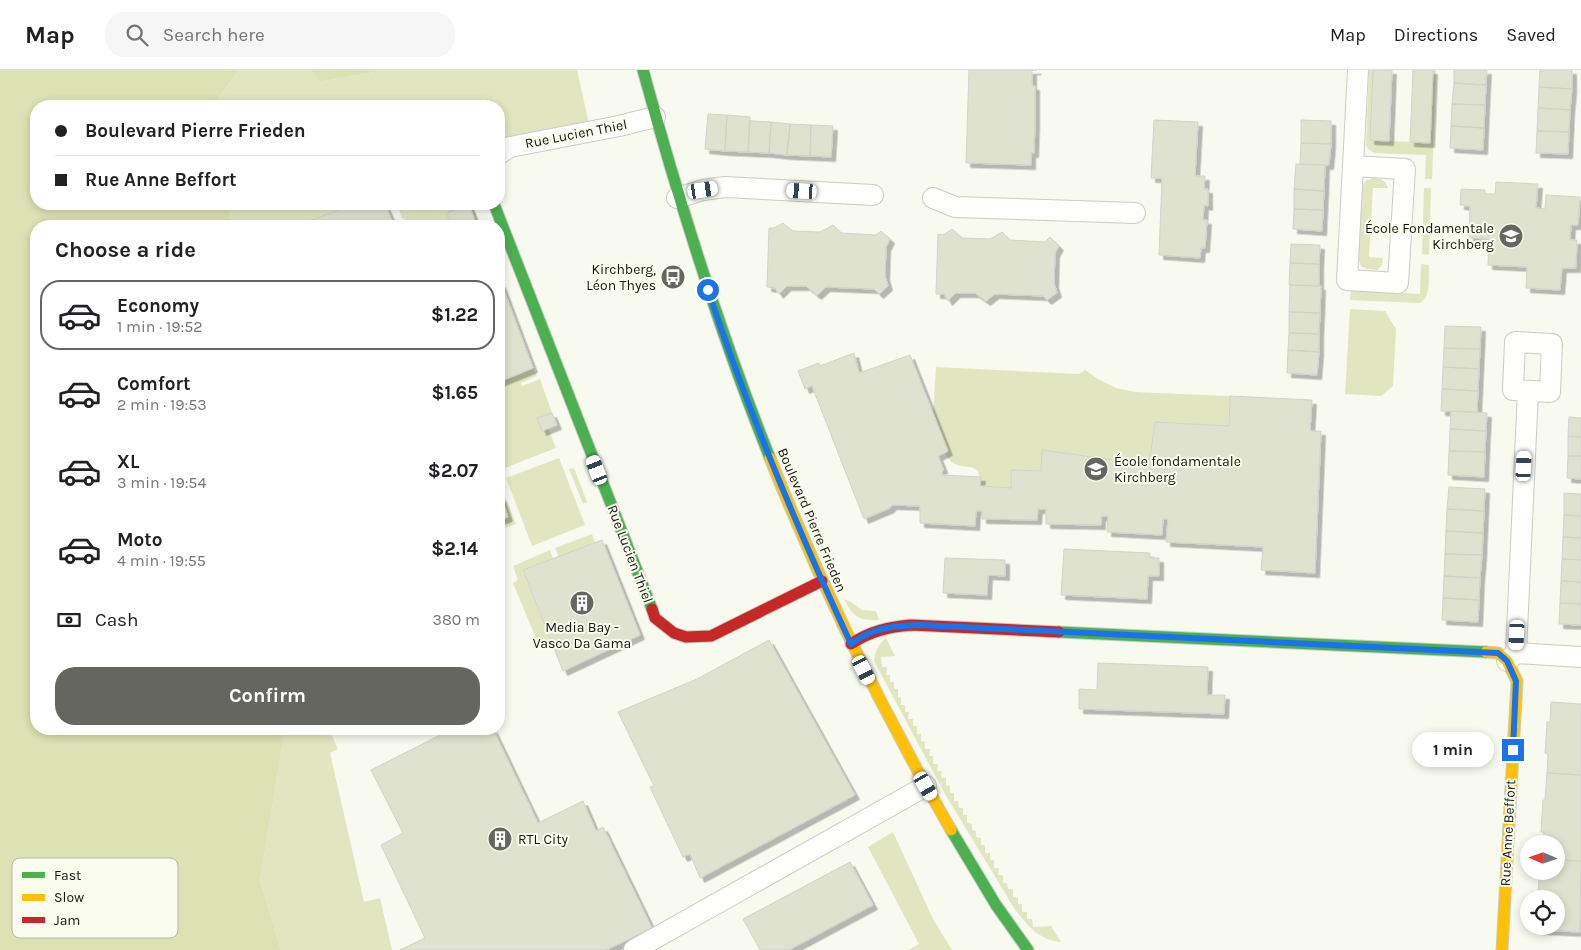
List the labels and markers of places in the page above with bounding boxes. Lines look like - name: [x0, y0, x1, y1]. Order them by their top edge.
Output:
- place label: École Fondamentale Kirchberg: [1365, 219, 1494, 253]
- school or university icon: École Fondamentale Kirchberg: [1498, 223, 1524, 249]
- place label: Kirchberg, Léon Thyes: [586, 261, 656, 294]
- bus stop icon: Kirchberg, Léon Thyes: [660, 264, 686, 290]
- place label: École fondamentale Kirchberg: [1114, 452, 1241, 486]
- school or university icon: École fondamentale Kirchberg: [1083, 456, 1109, 482]
- building icon: Media Bay - Vasco Da Gama: [569, 590, 595, 616]
- place label: Media Bay - Vasco Da Gama: [533, 619, 631, 652]
- building icon: RTL City: [487, 826, 513, 852]
- place label: RTL City: [518, 831, 568, 848]

